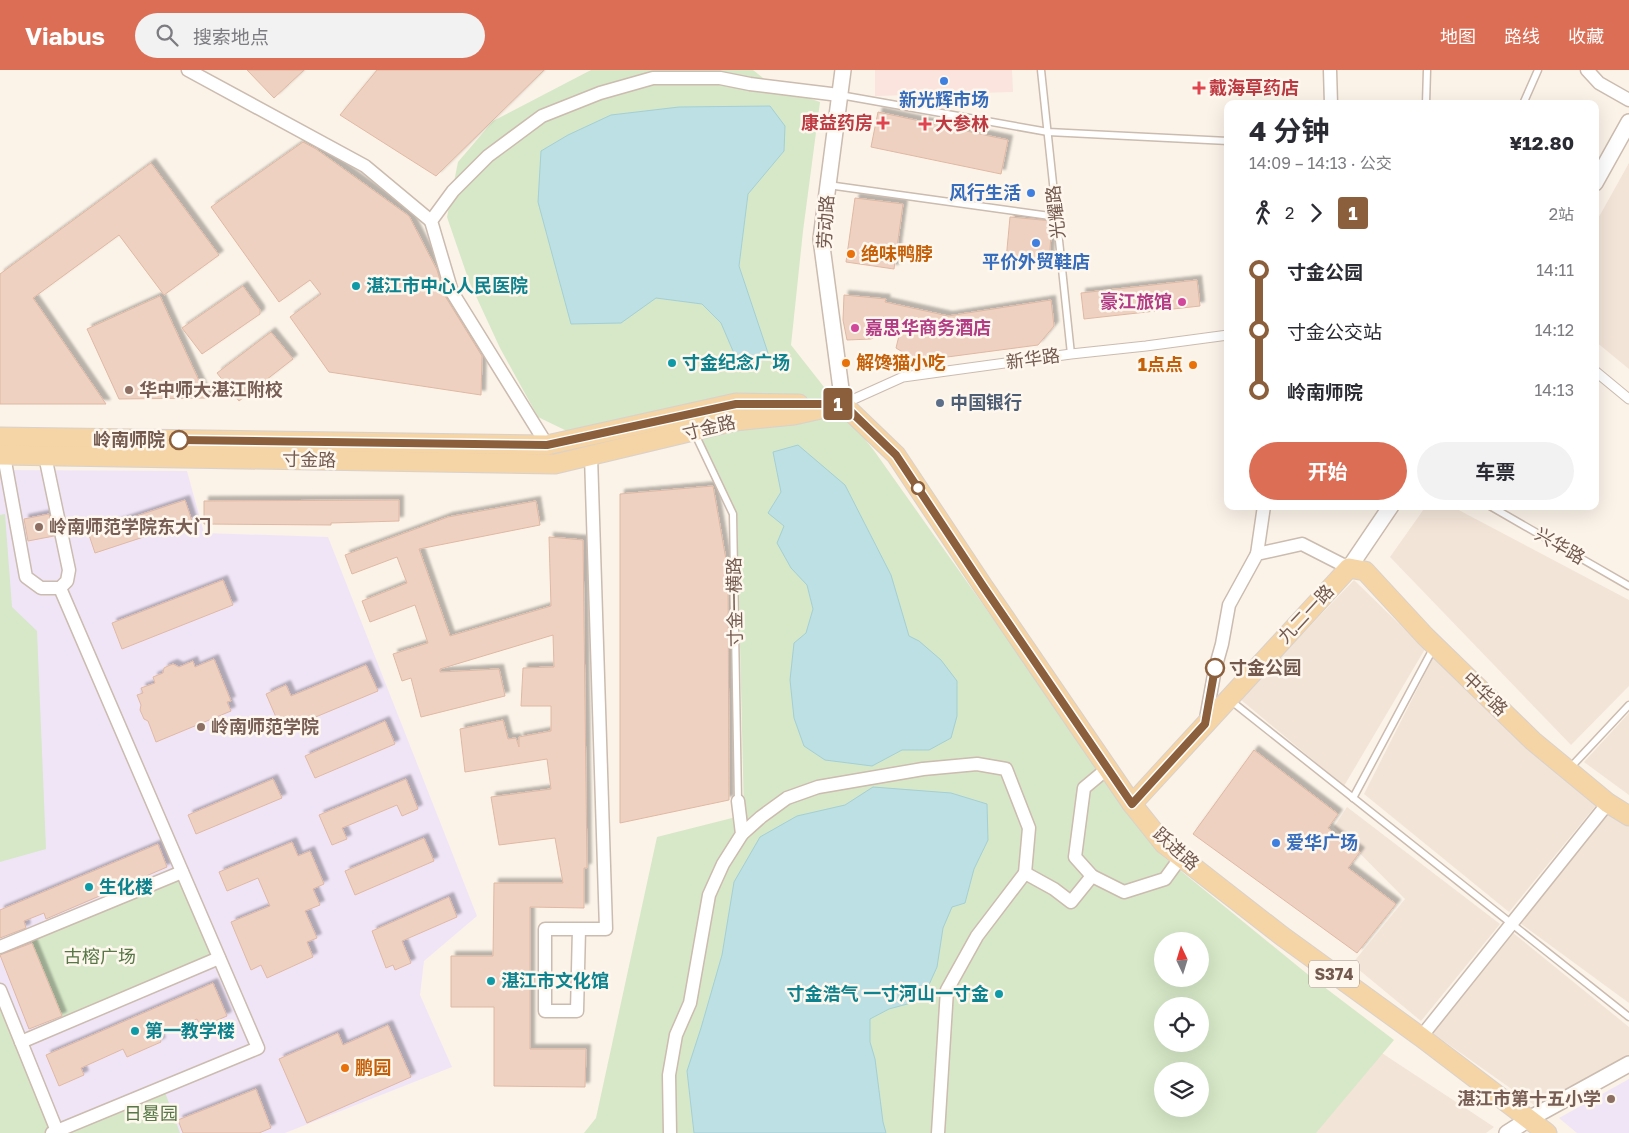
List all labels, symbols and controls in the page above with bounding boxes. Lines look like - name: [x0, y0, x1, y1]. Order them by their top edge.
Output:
- search box: [135, 13, 485, 58]
- text: Viabus: [25, 21, 105, 50]
- icon: search: [153, 21, 181, 49]
- text: 搜索地点: [193, 25, 269, 48]
- text: 地图: [1440, 25, 1476, 47]
- text: 路线: [1504, 25, 1540, 47]
- text: 收藏: [1568, 25, 1604, 47]
- marker: 新光辉市场: [938, 75, 950, 87]
- place label: 戴海草药店: [1209, 76, 1299, 98]
- marker: 戴海草药店: [1193, 82, 1205, 94]
- place label: 新光辉市场: [899, 88, 989, 110]
- place label: 康益药房: [801, 111, 873, 133]
- place label: 大参林: [935, 112, 989, 134]
- text: 4 分钟: [1249, 114, 1330, 147]
- marker: 康益药房: [877, 117, 889, 129]
- marker: 大参林: [919, 118, 931, 130]
- text: ¥12.80: [1509, 131, 1574, 154]
- text: 14:09 – 14:13 · 公交: [1249, 153, 1392, 173]
- place label: 风行生活: [949, 181, 1021, 203]
- street label: 光耀路: [1041, 184, 1069, 240]
- marker: 风行生活: [1025, 187, 1037, 199]
- street label: 劳动路: [813, 194, 837, 249]
- icon: walk: [1249, 199, 1277, 227]
- icon: forward: [1302, 199, 1330, 227]
- text: 1: [1348, 202, 1358, 224]
- text: 2: [1285, 203, 1294, 223]
- text: 2站: [1549, 204, 1574, 224]
- marker: 平价外贸鞋店: [1030, 237, 1042, 249]
- place label: 绝味鸭脖: [861, 242, 933, 264]
- marker: 绝味鸭脖: [845, 248, 857, 260]
- place label: 平价外贸鞋店: [982, 250, 1090, 272]
- text: 寸金公园: [1287, 260, 1363, 283]
- text: 14:11: [1536, 260, 1574, 280]
- place label: 湛江市中心人民医院: [366, 274, 528, 296]
- marker: 湛江市中心人民医院: [350, 280, 362, 292]
- place label: 豪江旅馆: [1100, 290, 1172, 312]
- marker: 豪江旅馆: [1176, 296, 1188, 308]
- place label: 嘉思华商务酒店: [865, 316, 991, 338]
- text: 寸金公交站: [1287, 320, 1382, 343]
- text: 14:12: [1535, 320, 1574, 340]
- marker: 嘉思华商务酒店: [849, 322, 861, 334]
- street label: 新华路: [1005, 343, 1061, 373]
- place label: 寸金纪念广场: [682, 351, 790, 373]
- place label: 解馋猫小吃: [856, 351, 946, 373]
- place label: 1点点: [1138, 353, 1183, 375]
- marker: 寸金纪念广场: [666, 357, 678, 369]
- marker: 解馋猫小吃: [840, 357, 852, 369]
- marker: 1点点: [1187, 359, 1199, 371]
- place label: 华中师大湛江附校: [139, 378, 283, 400]
- text: 岭南师院: [1287, 380, 1363, 403]
- text: 14:13: [1535, 380, 1574, 400]
- marker: 华中师大湛江附校: [123, 384, 135, 396]
- line badge: 1: [822, 388, 854, 420]
- place label: 中国银行: [950, 391, 1022, 413]
- text: 1: [833, 393, 843, 415]
- marker: 中国银行: [934, 397, 946, 409]
- street label: 寸金路: [680, 410, 738, 444]
- place label: 岭南师院: [93, 428, 165, 450]
- marker: 岭南师院: [169, 430, 189, 450]
- button: 开始: [1249, 442, 1407, 500]
- button: 车票: [1417, 442, 1574, 500]
- street label: 寸金路: [282, 448, 336, 470]
- unlabelled marker: [911, 481, 925, 495]
- place label: 岭南师范学院东大门: [49, 515, 211, 537]
- marker: 岭南师范学院东大门: [33, 521, 45, 533]
- street label: 兴华路: [1532, 522, 1589, 568]
- street label: 寸金一横路: [722, 557, 746, 647]
- street label: 九二一路: [1273, 579, 1338, 647]
- place label: 寸金公园: [1229, 656, 1301, 678]
- marker: 寸金公园: [1205, 658, 1225, 678]
- street label: 中华路: [1459, 667, 1513, 720]
- place label: 岭南师范学院: [211, 715, 319, 737]
- marker: 岭南师范学院: [195, 721, 207, 733]
- street label: 跃进路: [1149, 822, 1204, 874]
- place label: 爱华广场: [1286, 831, 1358, 853]
- marker: 爱华广场: [1270, 837, 1282, 849]
- place label: 生化楼: [99, 875, 153, 897]
- marker: 生化楼: [83, 881, 95, 893]
- north arrow: [1154, 932, 1209, 988]
- map controls: [1154, 932, 1209, 1117]
- park label: 古榕广场: [64, 945, 136, 967]
- road number: S374: [1309, 961, 1359, 988]
- place label: 湛江市文化馆: [501, 969, 609, 991]
- marker: 湛江市文化馆: [485, 975, 497, 987]
- place label: 寸金浩气 一寸河山一寸金: [787, 982, 989, 1004]
- marker: 寸金浩气 一寸河山一寸金: [993, 988, 1005, 1000]
- button: locate: [1154, 997, 1209, 1052]
- place label: 第一教学楼: [145, 1019, 235, 1041]
- marker: 第一教学楼: [129, 1025, 141, 1037]
- place label: 鹏园: [355, 1056, 391, 1078]
- marker: 鹏园: [339, 1062, 351, 1074]
- button: layers: [1154, 1062, 1209, 1117]
- place label: 湛江市第十五小学: [1457, 1087, 1601, 1109]
- marker: 湛江市第十五小学: [1605, 1093, 1617, 1105]
- park label: 日晷园: [124, 1102, 178, 1124]

